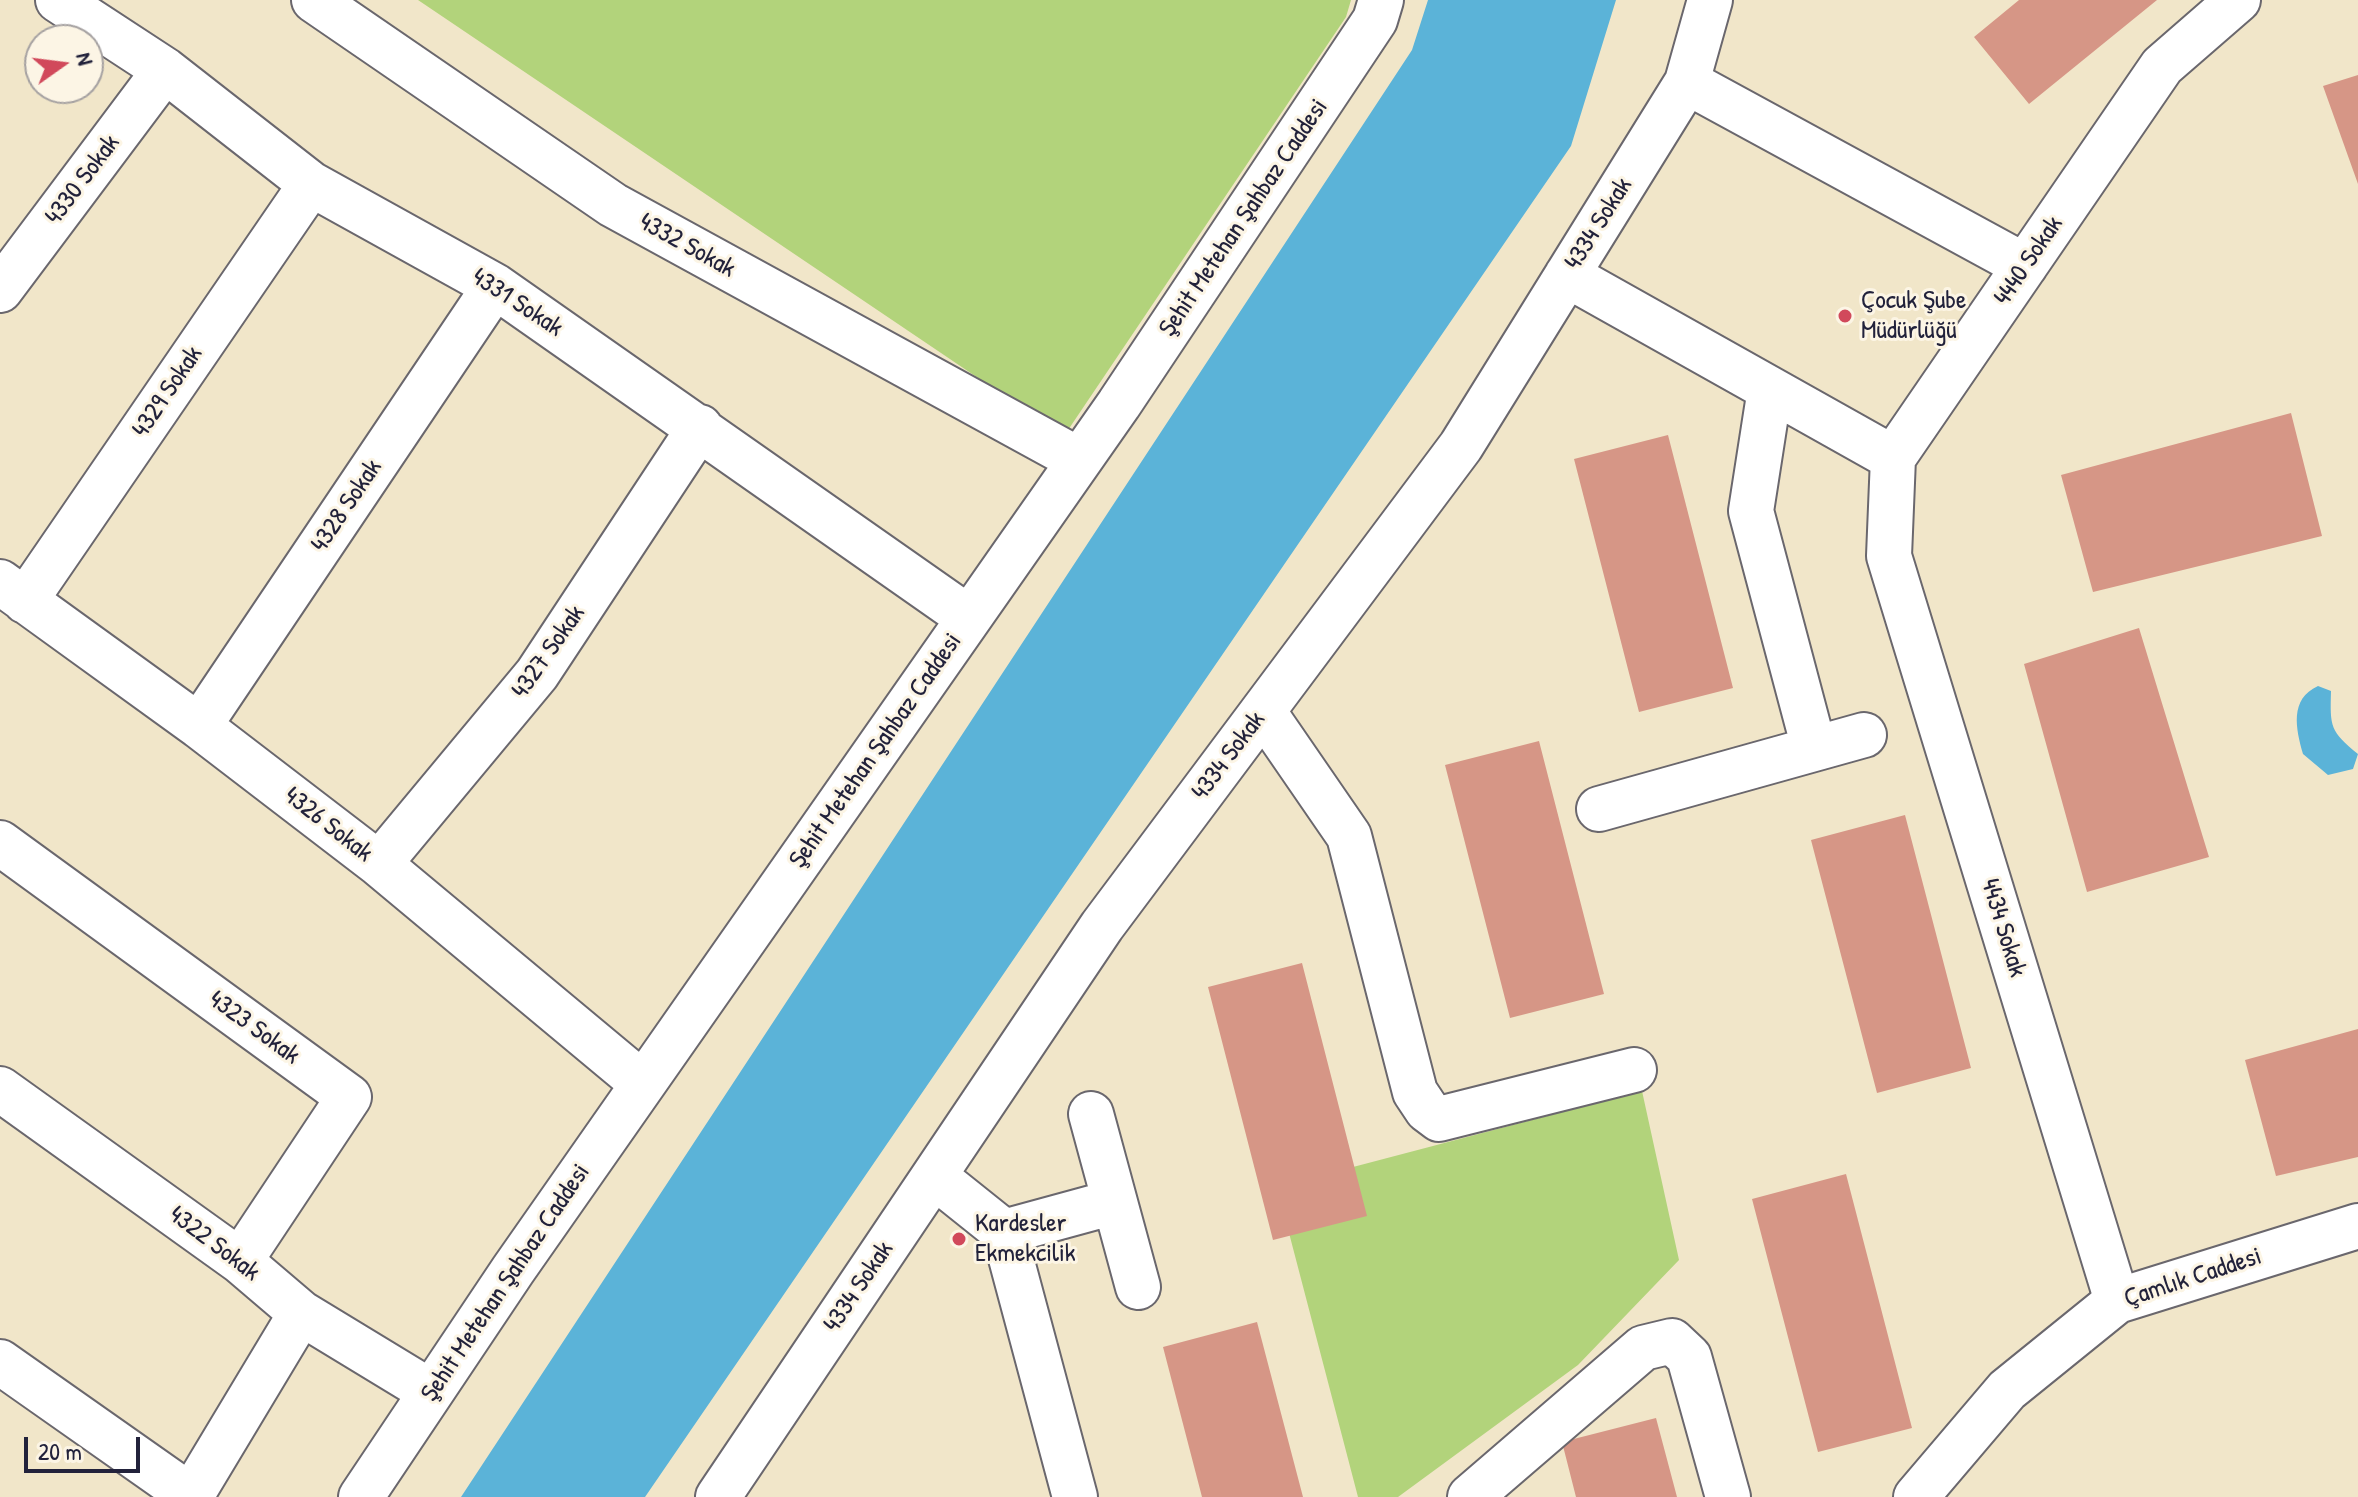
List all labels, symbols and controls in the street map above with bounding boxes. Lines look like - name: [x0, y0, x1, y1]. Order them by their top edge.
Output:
- north arrow: [24, 24, 104, 104]
- text: N: [69, 49, 101, 68]
- street label: Şehit Metehan Şahbaz Caddesi: [1153, 93, 1335, 343]
- street label: 4330 Sokak: [39, 129, 127, 231]
- street label: 4334 Sokak: [1558, 172, 1640, 276]
- street label: 4332 Sokak: [633, 207, 741, 285]
- street label: 4440 Sokak: [1988, 210, 2070, 312]
- street label: 4331 Sokak: [465, 262, 569, 344]
- place label: Çocuk Şube Müdürlüğü: [1861, 285, 1966, 346]
- marker: Çocuk Şube Müdürlüğü: [1836, 307, 1854, 325]
- street label: 4329 Sokak: [126, 340, 210, 444]
- street label: 4328 Sokak: [305, 454, 389, 558]
- street label: 4327 Sokak: [506, 599, 592, 705]
- street label: Şehit Metehan Şahbaz Caddesi: [783, 627, 969, 875]
- street label: 4334 Sokak: [1186, 705, 1272, 807]
- street label: 4326 Sokak: [277, 781, 379, 869]
- street label: 4434 Sokak: [1973, 875, 2033, 981]
- street label: 4323 Sokak: [202, 984, 306, 1072]
- street label: Şehit Metehan Şahbaz Caddesi: [415, 1158, 597, 1408]
- street label: 4322 Sokak: [162, 1200, 266, 1288]
- place label: Kardesler Ekmekcilik: [975, 1208, 1076, 1270]
- marker: Kardesler Ekmekcilik: [950, 1230, 968, 1248]
- street label: 4334 Sokak: [817, 1236, 901, 1338]
- street label: Çamlık Caddesi: [2120, 1241, 2266, 1315]
- scale bar: [28, 1421, 144, 1471]
- text: 20 m: [38, 1435, 82, 1467]

